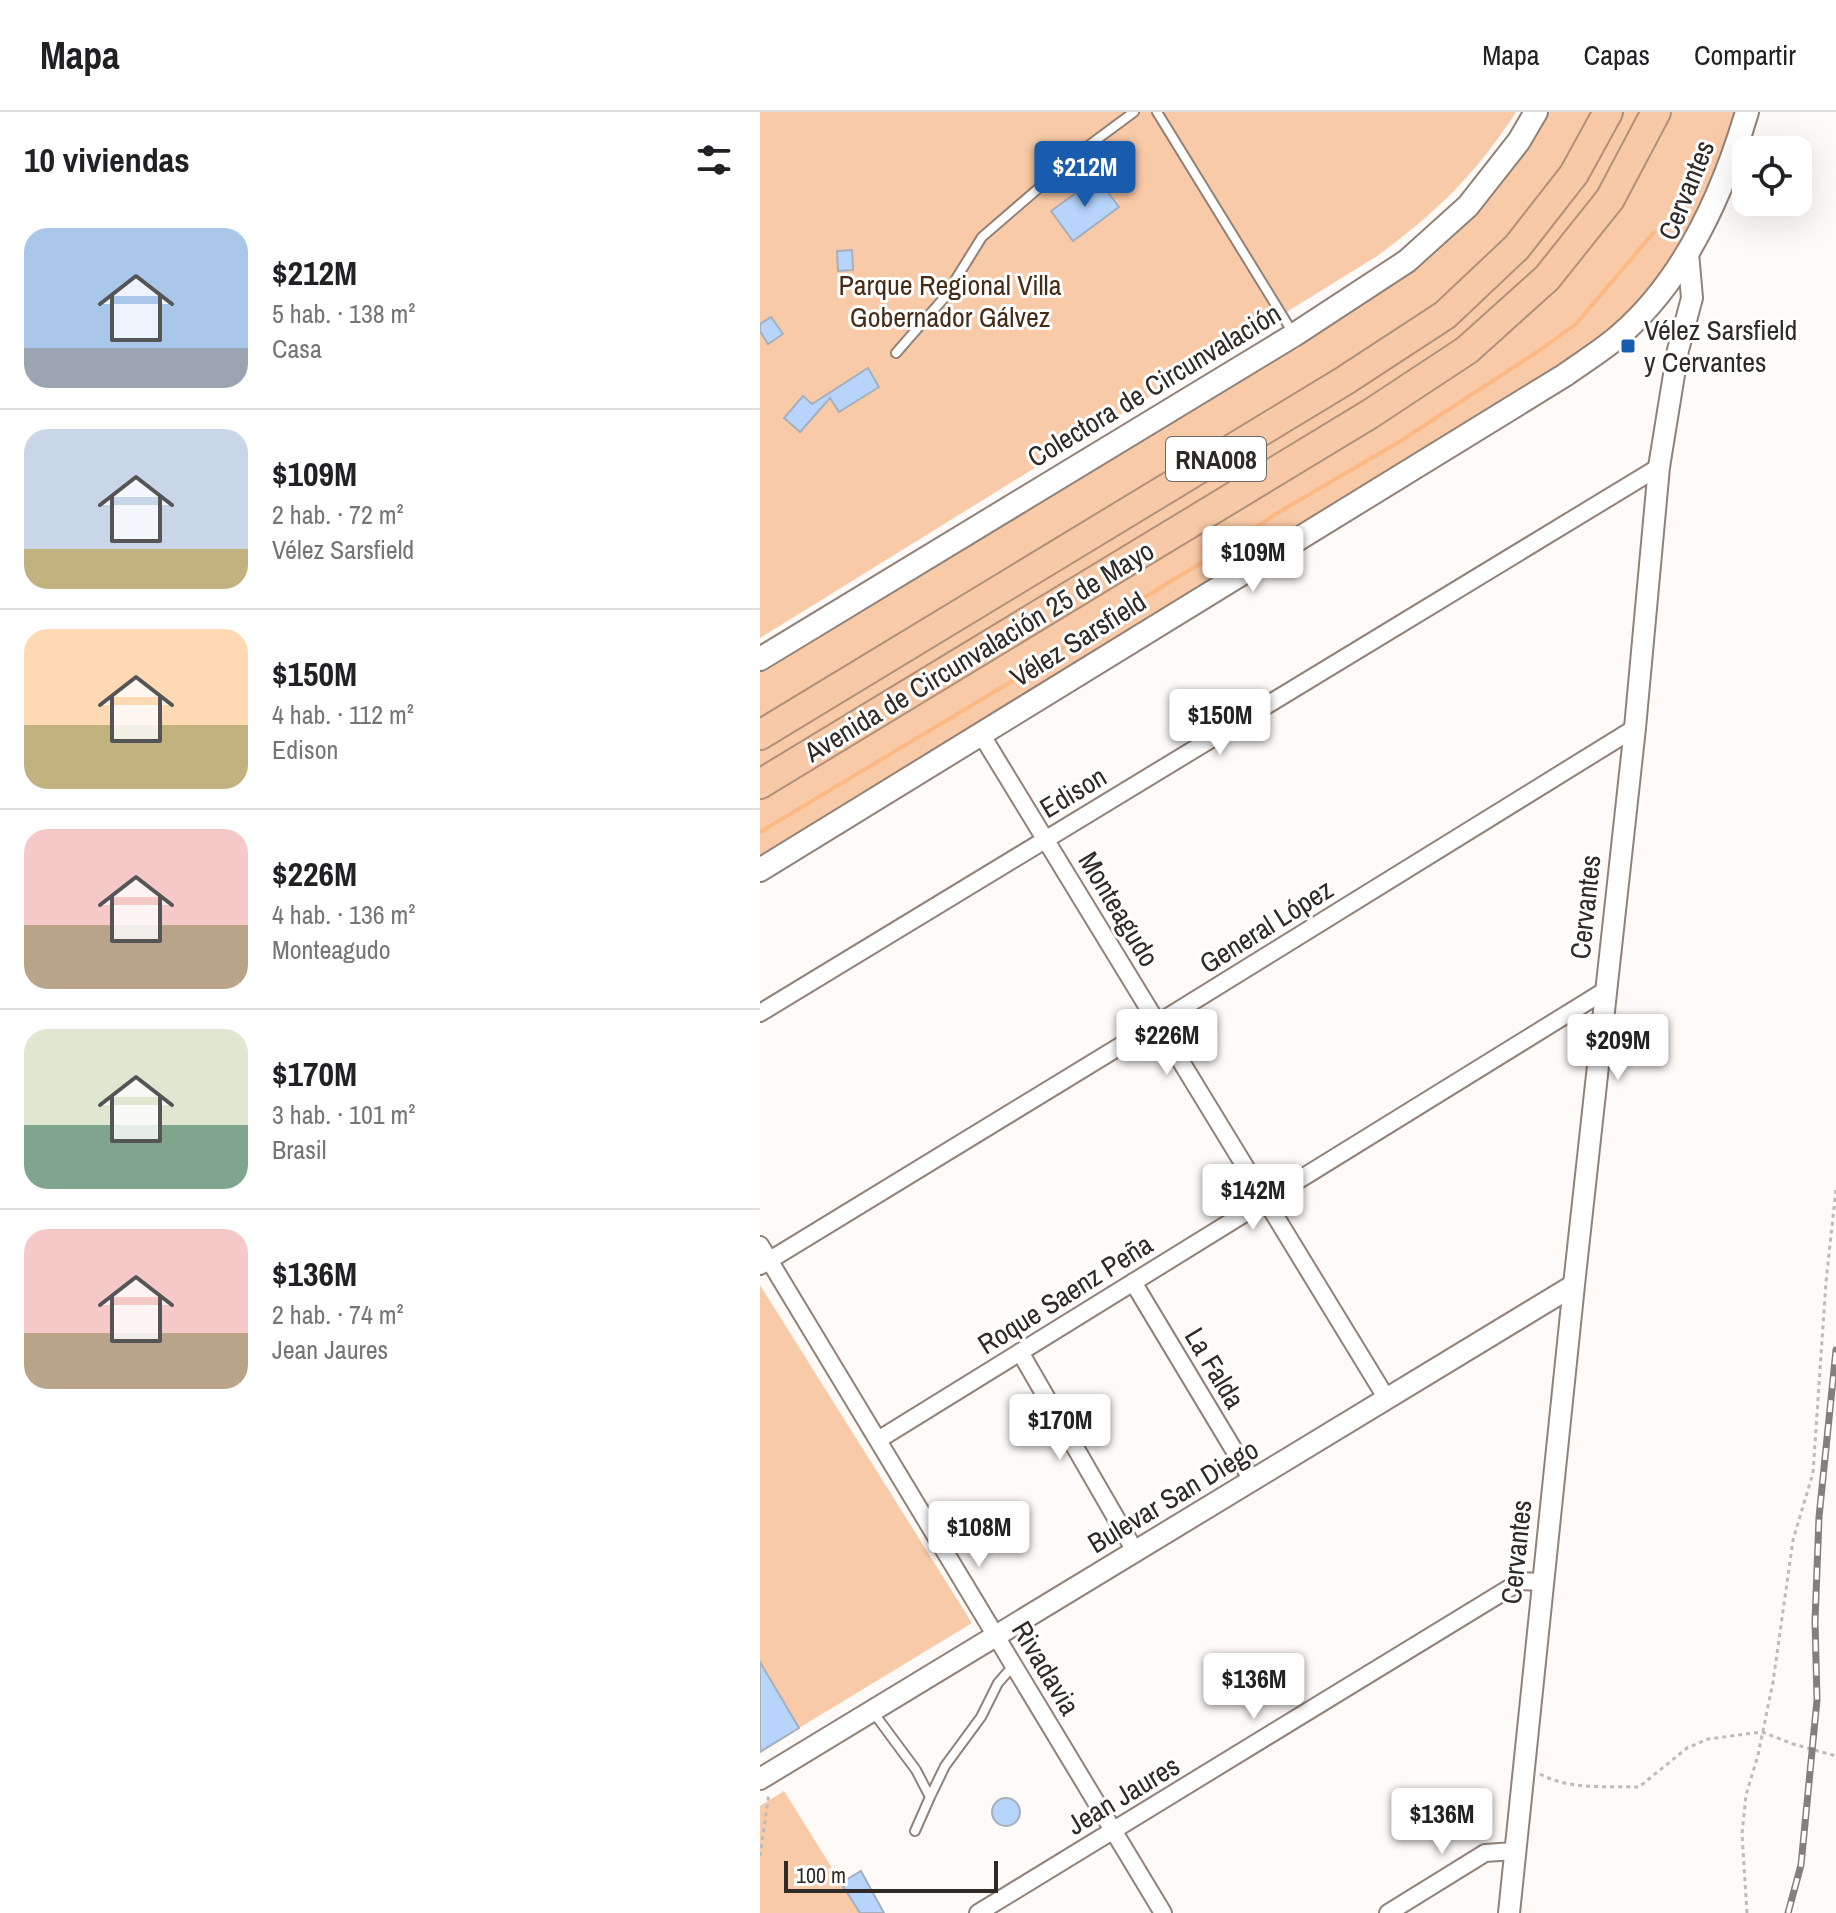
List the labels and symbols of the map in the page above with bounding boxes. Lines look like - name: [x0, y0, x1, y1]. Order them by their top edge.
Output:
- street label: Cervantes: [1649, 134, 1723, 246]
- pin: $212M: [1029, 141, 1141, 209]
- park label: Parque Regional Villa Gobernador Gálvez: [839, 266, 1062, 336]
- street label: Colectora de Circunvalación: [1020, 294, 1288, 476]
- place label: Vélez Sarsfield y Cervantes: [1644, 311, 1797, 381]
- marker: Vélez Sarsfield y Cervantes: [1619, 337, 1637, 355]
- road number: RNA008: [1166, 437, 1266, 481]
- pin: $109M: [1197, 526, 1309, 594]
- street label: Avenida de Circunvalación 25 de Mayo: [796, 531, 1161, 771]
- street label: Vélez Sarsfield: [1003, 582, 1153, 696]
- pin: $150M: [1164, 689, 1276, 757]
- street label: Edison: [1033, 757, 1113, 827]
- street label: Monteagudo: [1070, 845, 1168, 973]
- street label: Cervantes: [1561, 853, 1609, 961]
- street label: General López: [1192, 870, 1340, 982]
- pin: $226M: [1111, 1009, 1223, 1077]
- pin: $209M: [1562, 1014, 1674, 1082]
- pin: $142M: [1197, 1164, 1309, 1232]
- street label: Roque Saenz Peña: [970, 1225, 1160, 1363]
- street label: La Falda: [1176, 1320, 1254, 1416]
- pin: $170M: [1004, 1394, 1116, 1462]
- street label: Bulevar San Diego: [1081, 1430, 1265, 1562]
- street label: Cervantes: [1492, 1498, 1540, 1606]
- pin: $108M: [923, 1501, 1035, 1569]
- street label: Rivadavia: [1003, 1614, 1089, 1722]
- pin: $136M: [1198, 1653, 1310, 1721]
- street label: Jean Jaures: [1060, 1747, 1186, 1843]
- pin: $136M: [1386, 1788, 1498, 1856]
- scale bar: [784, 1857, 998, 1893]

